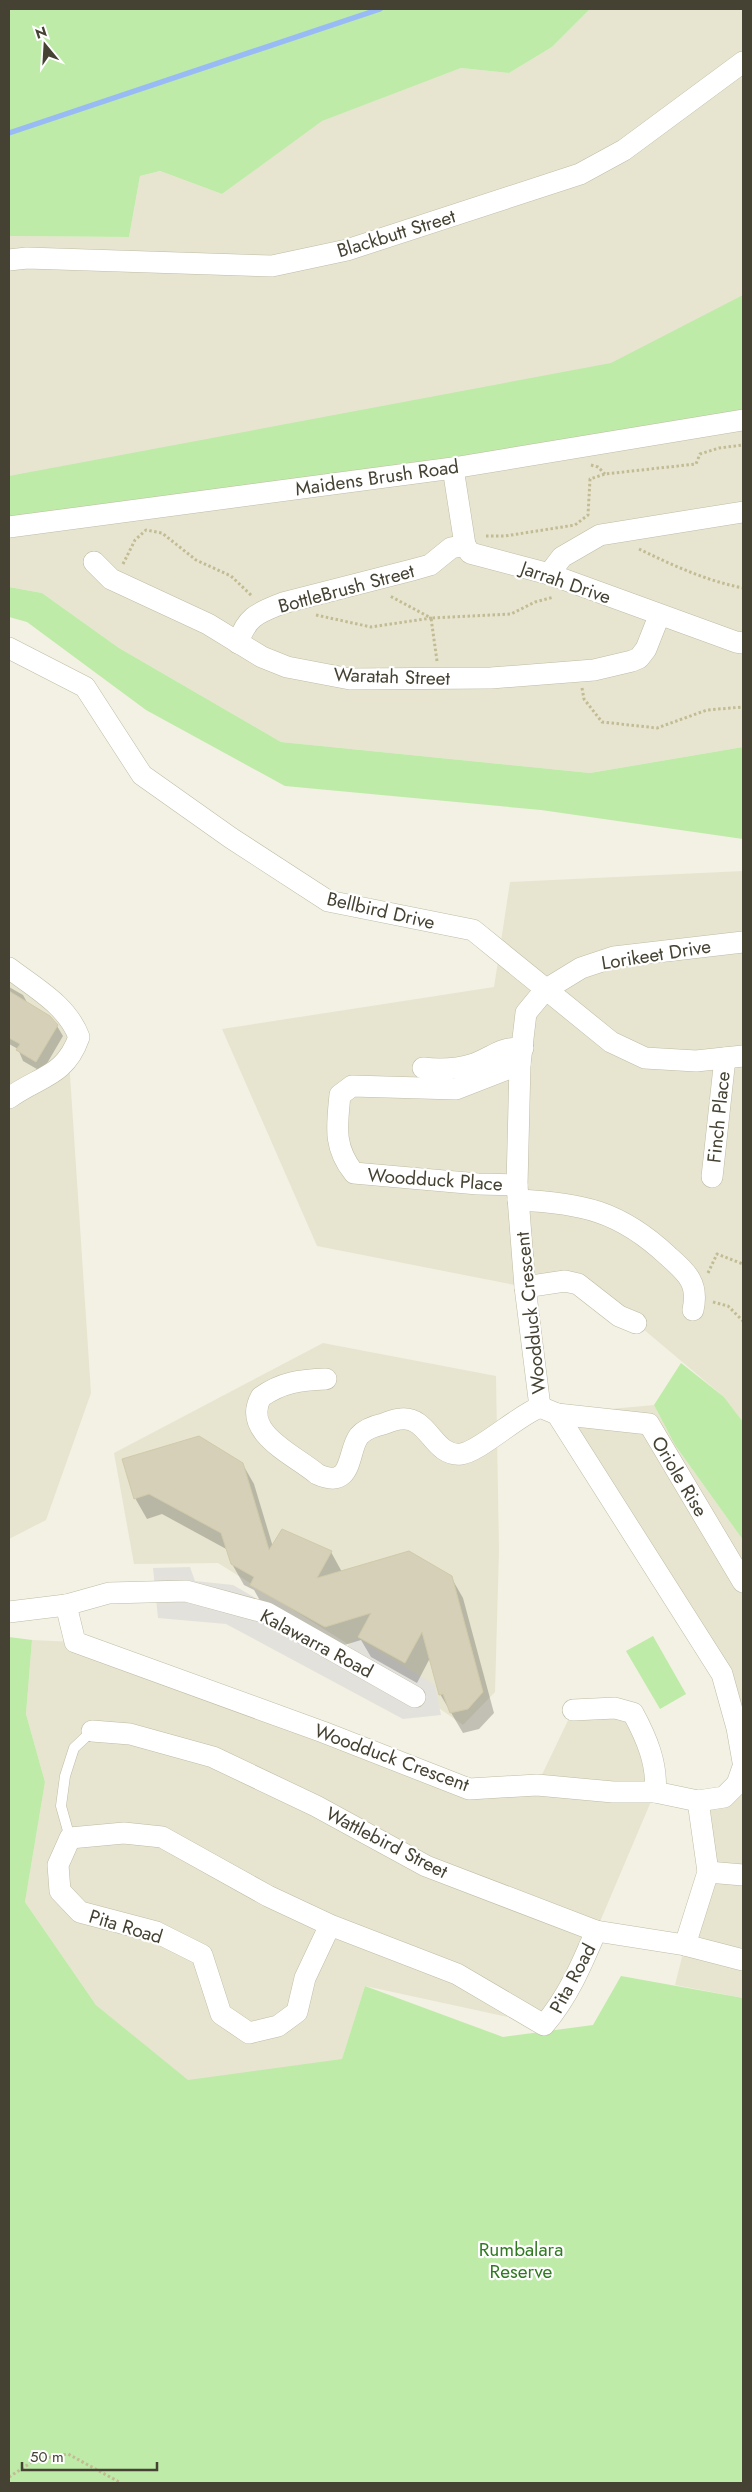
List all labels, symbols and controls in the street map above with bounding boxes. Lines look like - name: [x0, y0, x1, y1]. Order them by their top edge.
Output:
- north arrow: [20, 20, 70, 70]
- text: N: [33, 21, 49, 44]
- street label: Blackbutt Street: [334, 203, 459, 264]
- street label: Maidens Brush Road: [294, 453, 461, 502]
- street label: Jarrah Drive: [514, 553, 615, 611]
- street label: BottleBrush Street: [275, 557, 418, 620]
- street label: Waratah Street: [333, 661, 451, 692]
- street label: Bellbird Drive: [324, 885, 438, 936]
- street label: Lorikeet Drive: [599, 932, 713, 976]
- street label: Finch Place: [700, 1070, 737, 1164]
- street label: Woodduck Place: [366, 1161, 504, 1198]
- street label: Woodduck Crescent: [509, 1230, 552, 1395]
- street label: Oriole Rise: [645, 1431, 714, 1522]
- street label: Kalawarra Road: [256, 1602, 378, 1685]
- street label: Woodduck Crescent: [311, 1717, 473, 1798]
- street label: Wattlebird Street: [321, 1800, 453, 1885]
- street label: Pita Road: [86, 1902, 166, 1950]
- street label: Pita Road: [543, 1938, 602, 2018]
- park label: Rumbalara Reserve: [479, 2236, 563, 2285]
- scale bar: [22, 2440, 158, 2472]
- text: 50 m: [30, 2446, 64, 2468]

